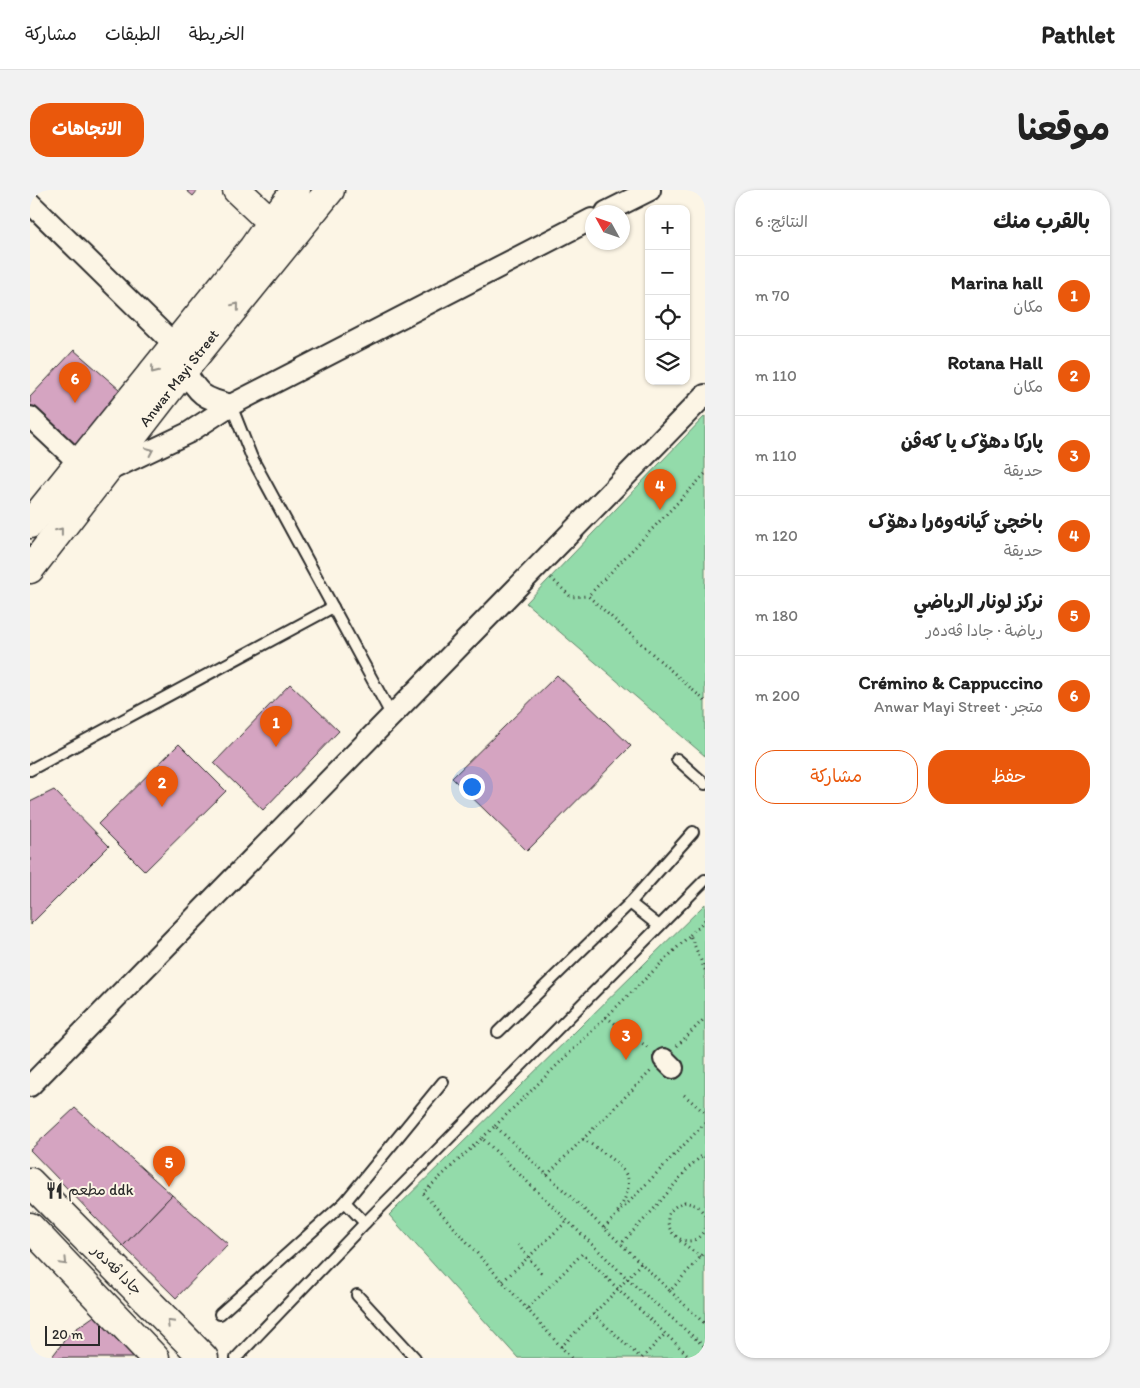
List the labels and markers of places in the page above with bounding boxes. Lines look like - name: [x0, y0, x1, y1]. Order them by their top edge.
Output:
- pin: 6: [59, 362, 91, 403]
- pin: 4: [644, 469, 676, 510]
- pin: 1: [260, 706, 292, 747]
- pin: 2: [146, 766, 178, 807]
- pin: 3: [610, 1019, 642, 1060]
- pin: 5: [153, 1146, 185, 1187]
- restaurant icon: مطعم ddk: [44, 1180, 64, 1200]
- place label: مطعم ddk: [68, 1181, 134, 1202]

